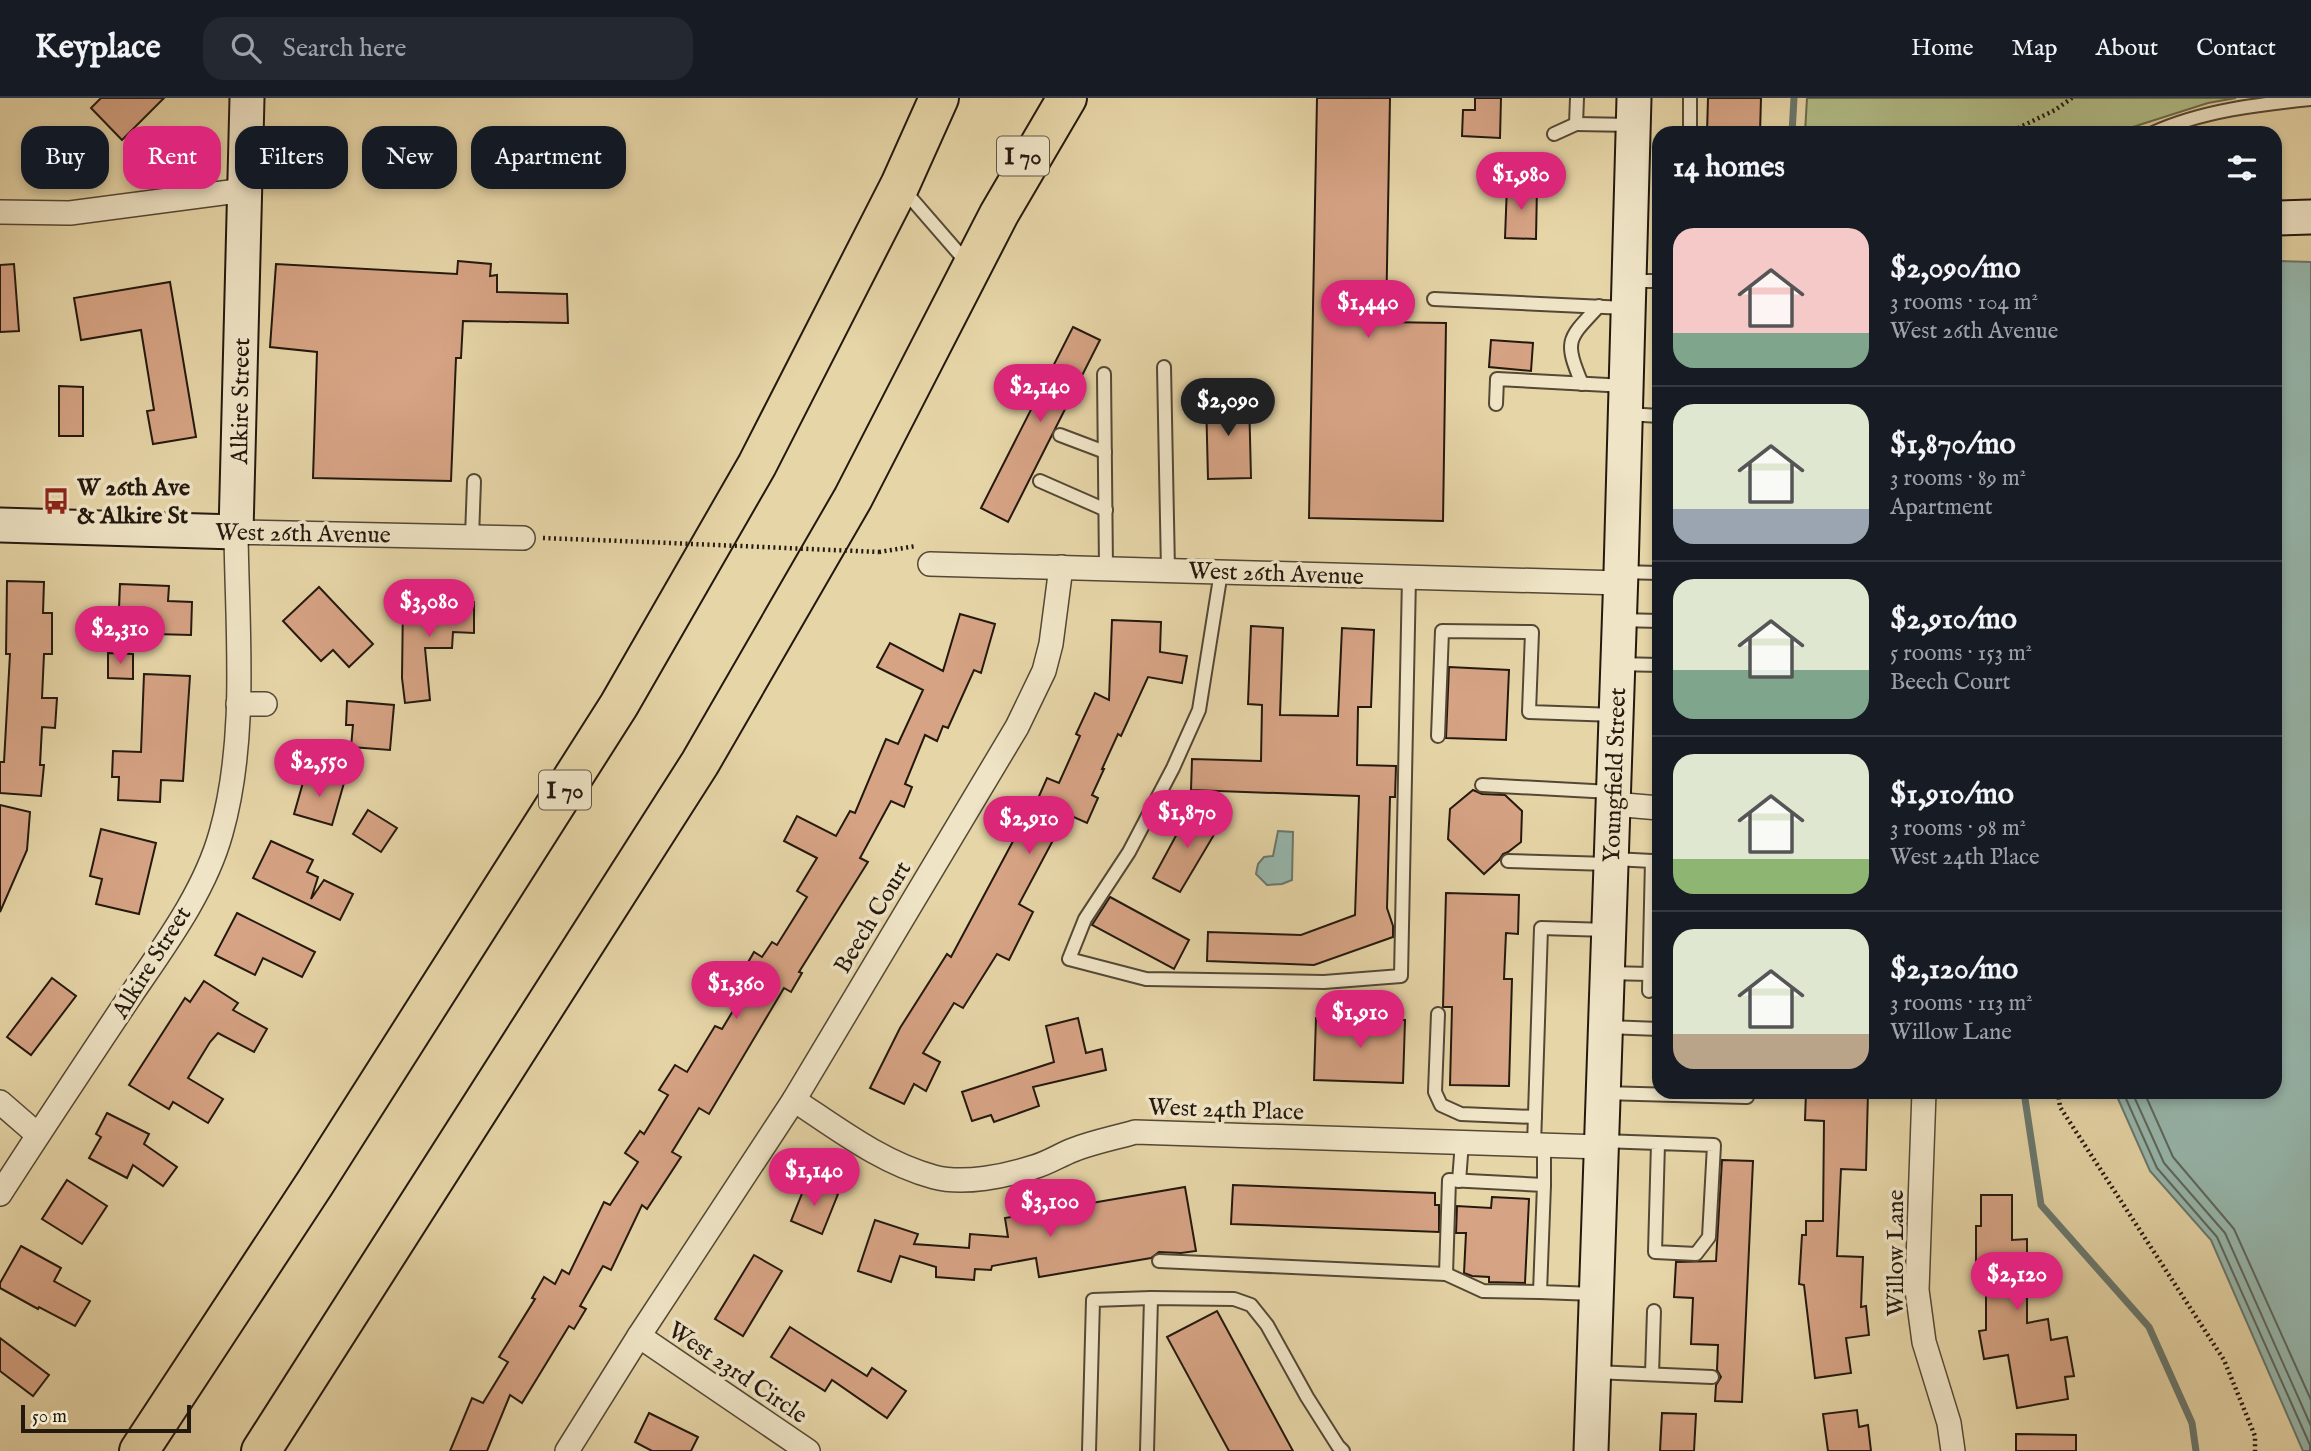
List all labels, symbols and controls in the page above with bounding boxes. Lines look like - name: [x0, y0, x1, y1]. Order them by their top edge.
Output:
- search box: [203, 17, 693, 80]
- text: Keyplace: [35, 27, 161, 69]
- icon: search: [227, 29, 265, 67]
- text: Search here: [283, 32, 407, 65]
- text: Home: [1911, 33, 1974, 64]
- text: Map: [2012, 33, 2058, 64]
- text: About: [2096, 33, 2158, 64]
- text: Contact: [2196, 33, 2276, 64]
- chip: Buy: [21, 126, 109, 189]
- chip: Rent: [123, 126, 221, 189]
- chip: Filters: [235, 126, 348, 189]
- chip: New: [362, 126, 457, 189]
- chip: Apartment: [471, 126, 626, 189]
- road number: I 70: [997, 137, 1049, 176]
- text: 14 homes: [1673, 149, 1785, 187]
- icon: filters: [2223, 149, 2261, 187]
- pin: $1,980: [1464, 152, 1578, 212]
- text: $1,980: [1492, 160, 1550, 189]
- text: $2,090/mo: [1890, 250, 2021, 288]
- icon: home: [1729, 256, 1813, 340]
- pin: $1,440: [1311, 280, 1425, 340]
- text: $1,440: [1337, 288, 1399, 317]
- text: 3 rooms · 104 m²: [1890, 288, 2038, 317]
- text: West 26th Avenue: [1890, 317, 2058, 346]
- street label: Alkire Street: [225, 337, 258, 466]
- pin: $2,140: [983, 364, 1097, 424]
- text: $2,140: [1010, 372, 1070, 401]
- pin: $2,090: [1171, 378, 1285, 438]
- text: $2,090: [1197, 386, 1259, 415]
- text: $1,870/mo: [1890, 426, 2016, 464]
- icon: home: [1729, 432, 1813, 516]
- text: 3 rooms · 89 m²: [1890, 464, 2026, 493]
- place label: W 26th Ave & Alkire St: [76, 473, 190, 532]
- bus stop icon: W 26th Ave & Alkire St: [41, 486, 71, 516]
- text: Apartment: [1890, 493, 1993, 522]
- street label: West 26th Avenue: [215, 517, 391, 552]
- street label: West 26th Avenue: [1188, 556, 1364, 593]
- pin: $3,080: [372, 580, 486, 639]
- text: $3,080: [399, 587, 459, 616]
- text: $2,910/mo: [1890, 601, 2017, 639]
- pin: $2,310: [63, 606, 177, 666]
- icon: home: [1729, 607, 1813, 691]
- text: $2,310: [91, 614, 149, 643]
- text: 5 rooms · 153 m²: [1890, 639, 2032, 668]
- text: Beech Court: [1890, 668, 2010, 697]
- street label: Youngfield Street: [1597, 687, 1634, 863]
- pin: $2,550: [262, 740, 376, 799]
- text: $2,550: [290, 747, 348, 776]
- road number: I 70: [539, 770, 591, 810]
- text: $1,910/mo: [1890, 776, 2014, 814]
- icon: home: [1729, 782, 1813, 866]
- pin: $1,870: [1130, 790, 1244, 850]
- pin: $2,910: [972, 796, 1086, 856]
- text: $1,870: [1158, 798, 1216, 827]
- text: $2,910: [999, 804, 1059, 833]
- text: 3 rooms · 98 m²: [1890, 814, 2026, 843]
- text: West 24th Place: [1890, 843, 2040, 872]
- street label: Beech Court: [828, 856, 919, 980]
- street label: Alkire Street: [105, 901, 199, 1026]
- text: $2,120/mo: [1890, 951, 2018, 989]
- icon: home: [1729, 957, 1813, 1041]
- pin: $1,360: [679, 962, 793, 1021]
- text: $1,360: [707, 969, 765, 998]
- text: 3 rooms · 113 m²: [1890, 989, 2033, 1018]
- pin: $1,910: [1303, 990, 1417, 1050]
- text: $1,910: [1331, 998, 1389, 1027]
- text: Willow Lane: [1890, 1018, 2012, 1047]
- street label: West 24th Place: [1147, 1092, 1304, 1129]
- pin: $1,140: [757, 1148, 871, 1208]
- text: $1,140: [785, 1156, 843, 1185]
- pin: $3,100: [993, 1180, 1107, 1239]
- text: $3,100: [1021, 1187, 1079, 1216]
- street label: Willow Lane: [1881, 1189, 1912, 1317]
- pin: $2,120: [1960, 1252, 2074, 1312]
- text: $2,120: [1987, 1260, 2047, 1289]
- street label: West 23rd Circle: [661, 1315, 813, 1431]
- scale bar: [21, 1402, 191, 1434]
- text: 50 m: [32, 1405, 67, 1429]

